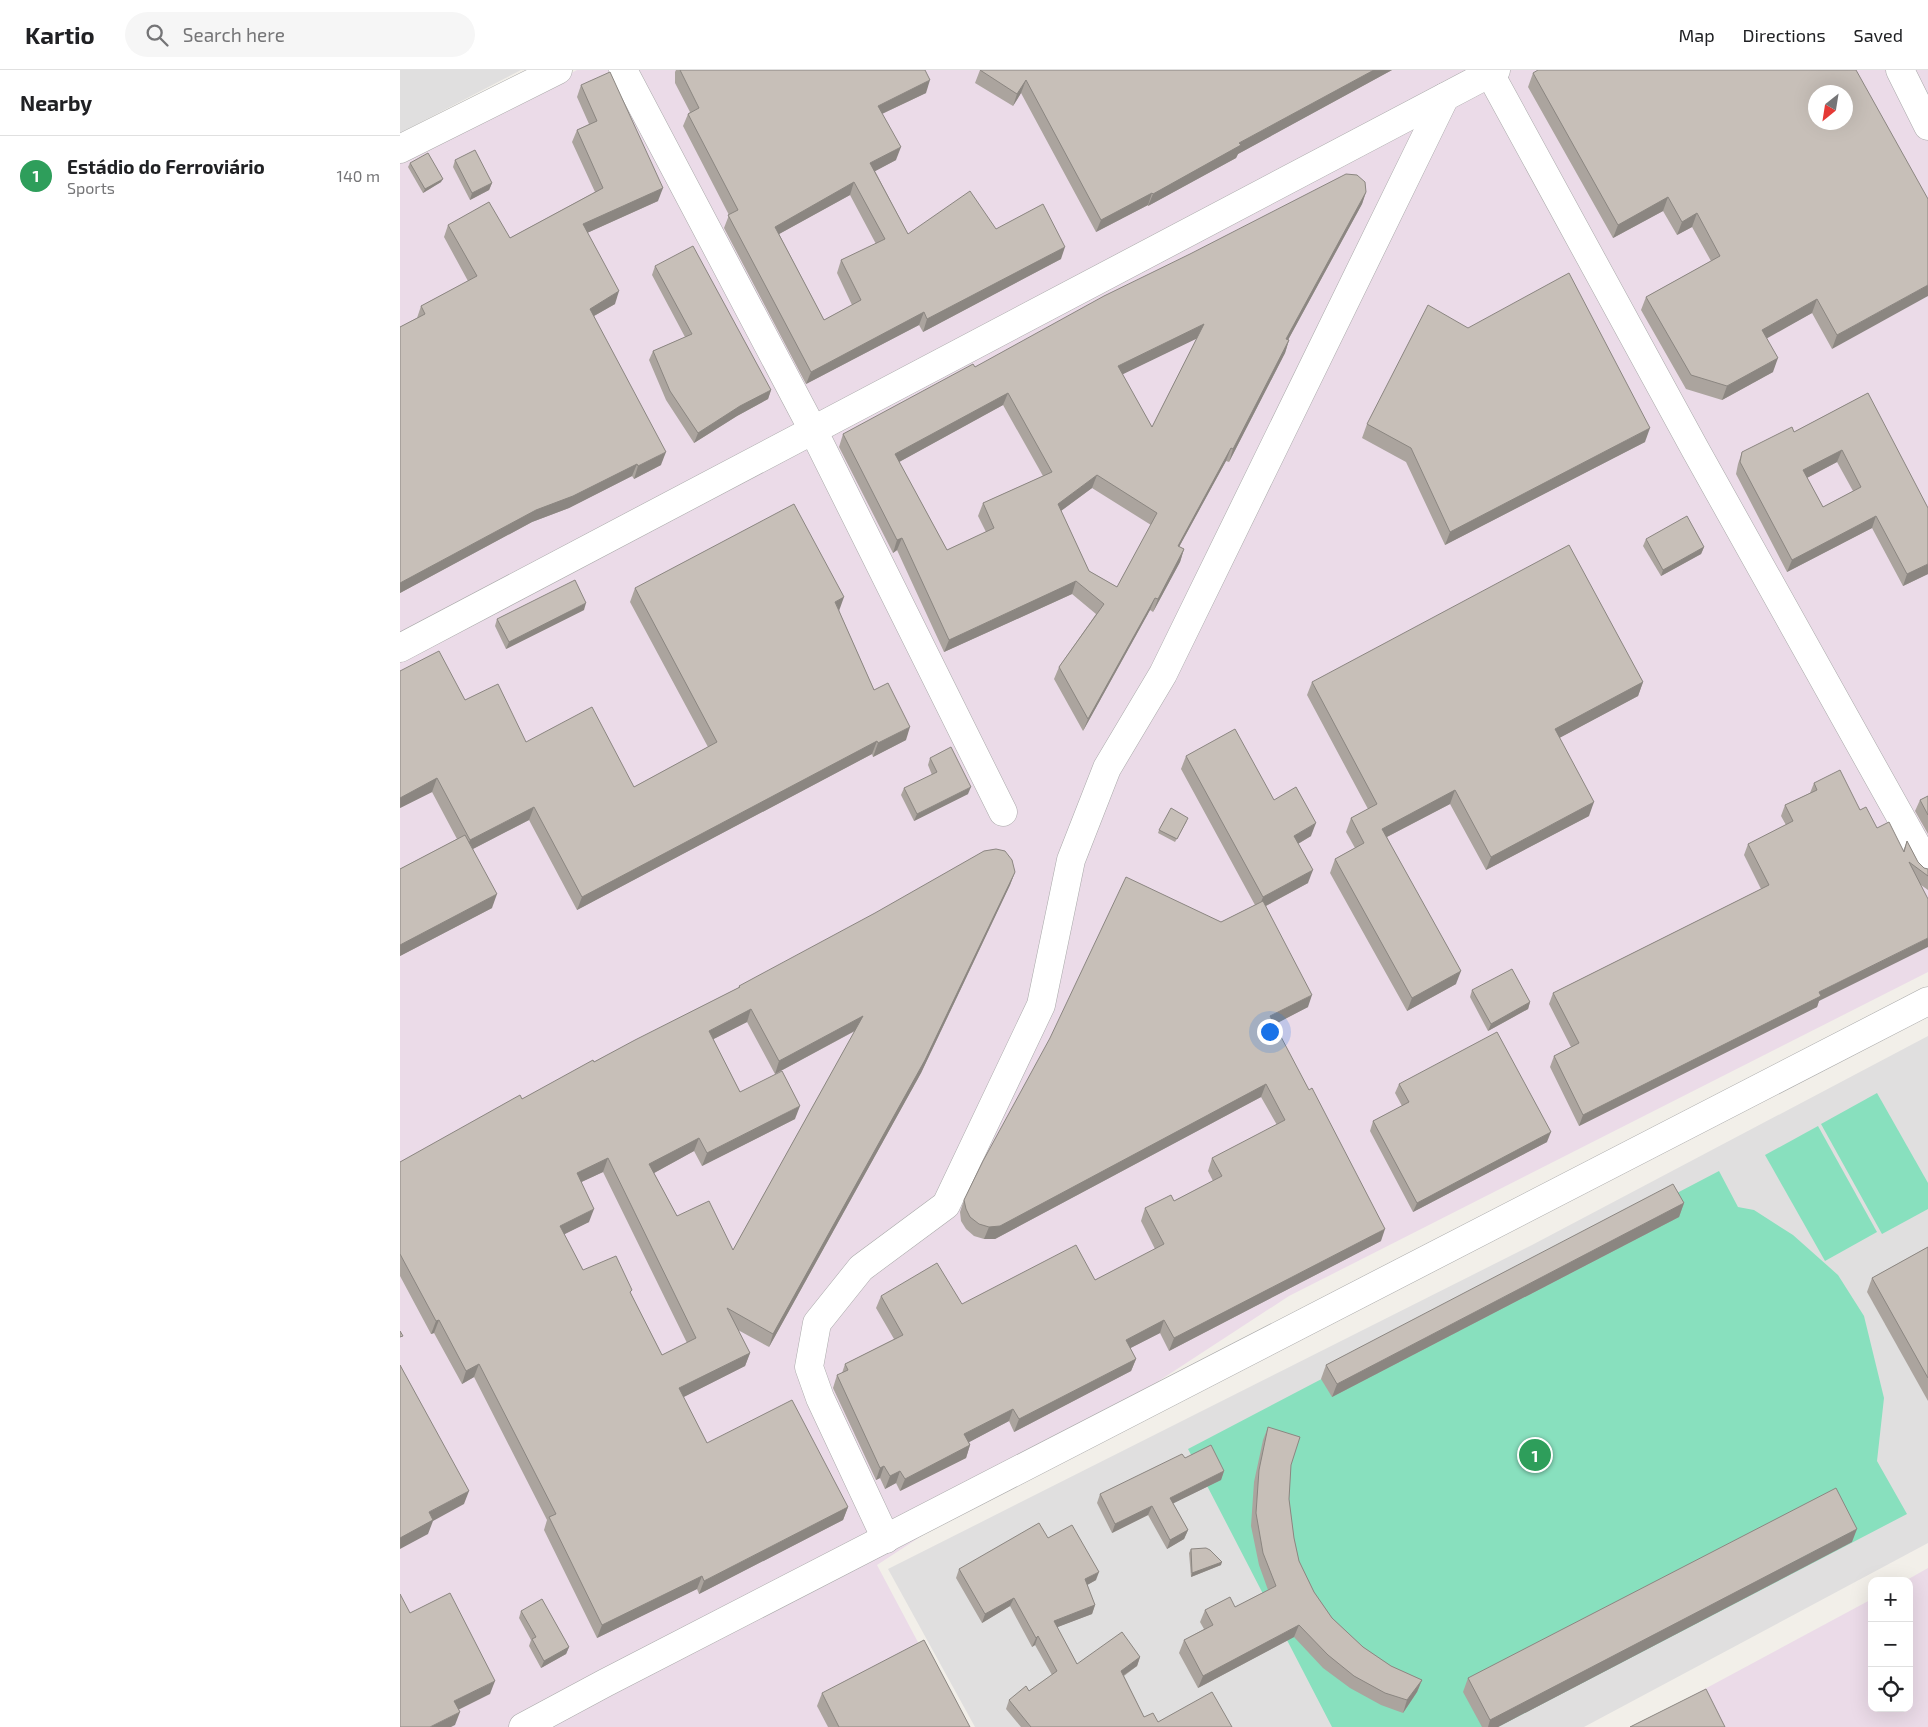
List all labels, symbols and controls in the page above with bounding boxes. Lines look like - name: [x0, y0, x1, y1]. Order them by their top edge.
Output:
- search box: [125, 12, 475, 57]
- text: Kartio: [25, 20, 95, 49]
- icon: search: [143, 21, 171, 49]
- text: Search here: [183, 23, 285, 46]
- text: Map: [1678, 24, 1715, 46]
- text: Directions: [1743, 24, 1826, 46]
- text: Saved: [1854, 24, 1903, 46]
- north arrow: [1808, 85, 1853, 130]
- text: Nearby: [20, 90, 92, 115]
- text: Estádio do Ferroviário: [67, 155, 265, 178]
- text: 1: [33, 166, 39, 185]
- text: 140 m: [337, 166, 380, 185]
- text: Sports: [67, 178, 115, 197]
- your location: [1257, 1019, 1283, 1045]
- pin: 1: [1519, 1436, 1551, 1474]
- map controls: [1868, 1577, 1913, 1712]
- button: +: [1868, 1577, 1913, 1622]
- button: −: [1868, 1622, 1913, 1667]
- button: locate: [1868, 1667, 1913, 1712]

